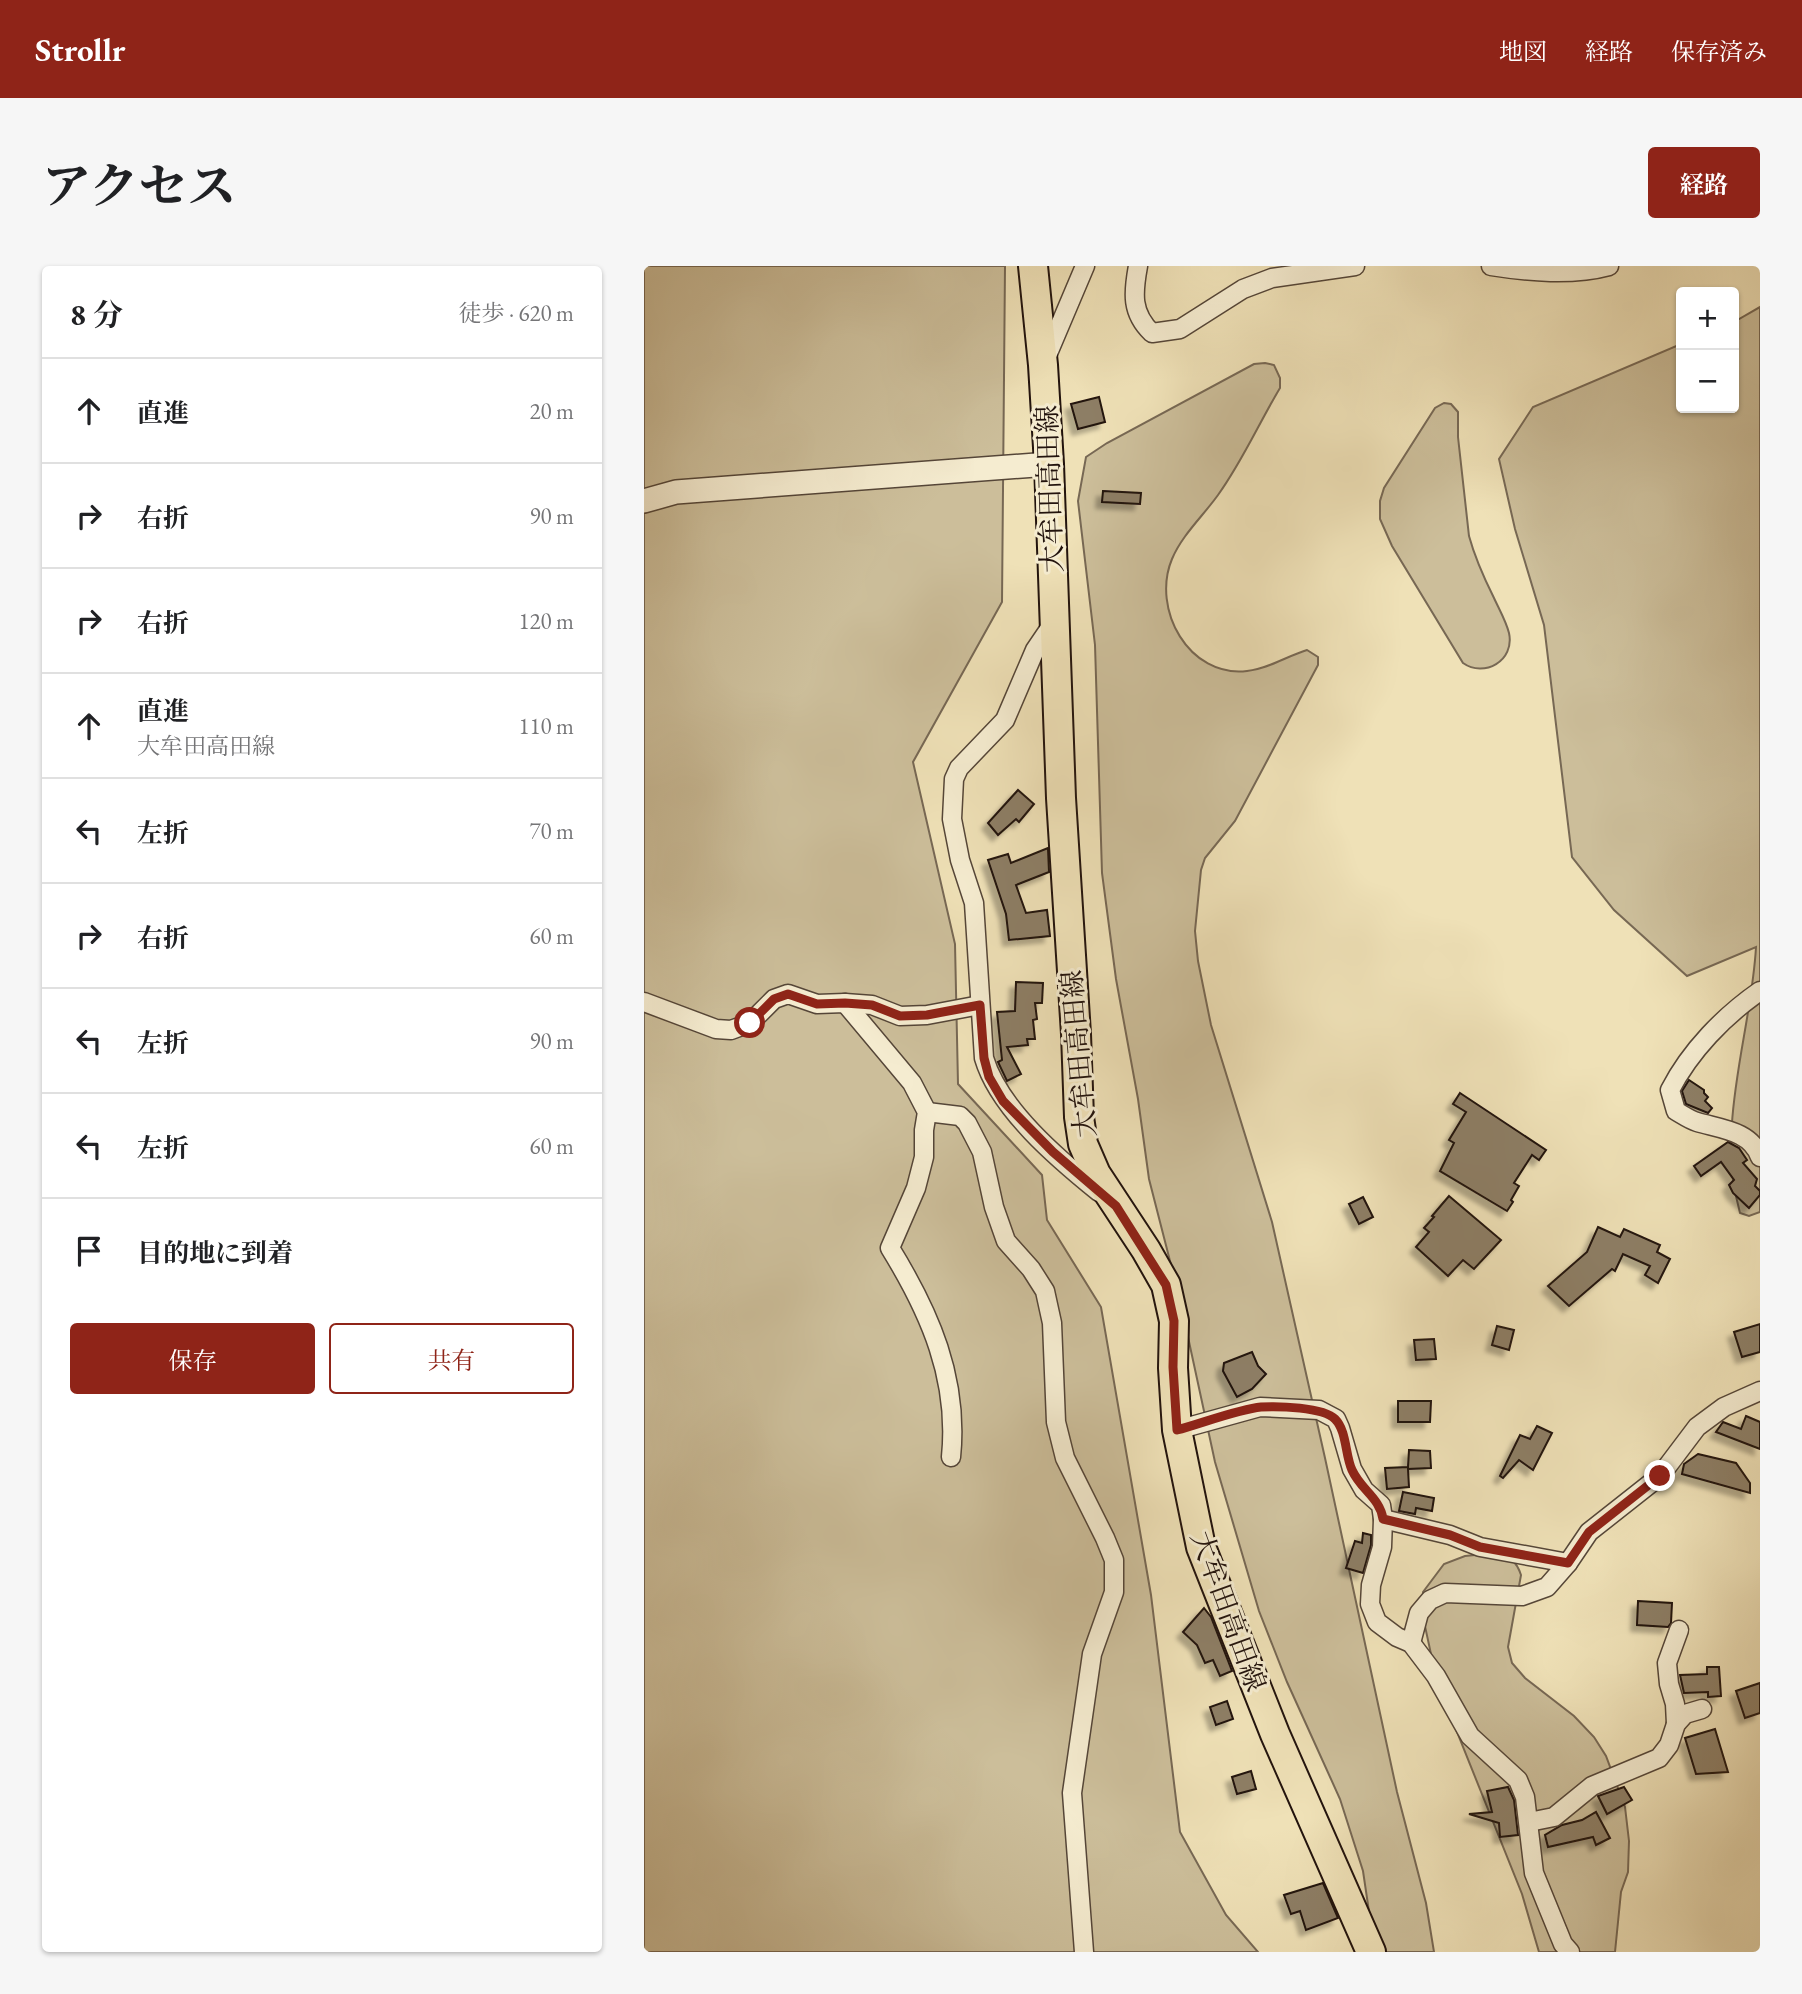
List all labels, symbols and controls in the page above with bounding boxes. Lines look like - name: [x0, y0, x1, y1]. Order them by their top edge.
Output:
- text: Strollr: [35, 28, 126, 71]
- text: 地図: [1499, 36, 1547, 67]
- text: 経路: [1585, 36, 1633, 67]
- text: 保存済み: [1671, 36, 1767, 67]
- button: 経路: [1648, 147, 1760, 218]
- text: アクセス: [42, 154, 237, 218]
- map controls: [1676, 287, 1739, 413]
- button: +: [1676, 287, 1739, 350]
- text: 8 分: [70, 295, 123, 334]
- text: 徒歩 · 620 m: [459, 298, 574, 328]
- button: −: [1676, 350, 1739, 413]
- icon: ahead: [70, 392, 108, 430]
- text: 直進: [137, 396, 189, 430]
- text: 20 m: [529, 396, 574, 426]
- street label: 大牟田高田線: [1028, 404, 1070, 574]
- icon: right: [70, 497, 108, 535]
- text: 右折: [137, 501, 189, 535]
- text: 90 m: [529, 501, 574, 531]
- icon: right: [70, 602, 108, 640]
- text: 右折: [137, 606, 189, 640]
- text: 120 m: [518, 606, 574, 636]
- text: 直進: [137, 694, 189, 728]
- icon: ahead: [70, 707, 108, 745]
- text: 110 m: [518, 711, 574, 741]
- text: 大牟田高田線: [137, 731, 275, 761]
- icon: left: [70, 812, 108, 850]
- text: 左折: [137, 816, 189, 850]
- text: 70 m: [529, 816, 574, 846]
- icon: right: [70, 917, 108, 955]
- text: 右折: [137, 921, 189, 955]
- text: 60 m: [529, 921, 574, 951]
- street label: 大牟田高田線: [1053, 969, 1103, 1139]
- route start: [734, 1007, 765, 1038]
- icon: left: [70, 1022, 108, 1060]
- text: 左折: [137, 1026, 189, 1060]
- text: 90 m: [529, 1026, 574, 1056]
- icon: left: [70, 1127, 108, 1165]
- text: 左折: [137, 1131, 189, 1165]
- text: 60 m: [529, 1131, 574, 1161]
- icon: arrive: [70, 1232, 108, 1270]
- text: 目的地に到着: [137, 1236, 293, 1270]
- button: 保存: [70, 1323, 315, 1394]
- button: 共有: [329, 1323, 574, 1394]
- route end: [1644, 1460, 1675, 1491]
- street label: 大牟田高田線: [1183, 1526, 1275, 1696]

